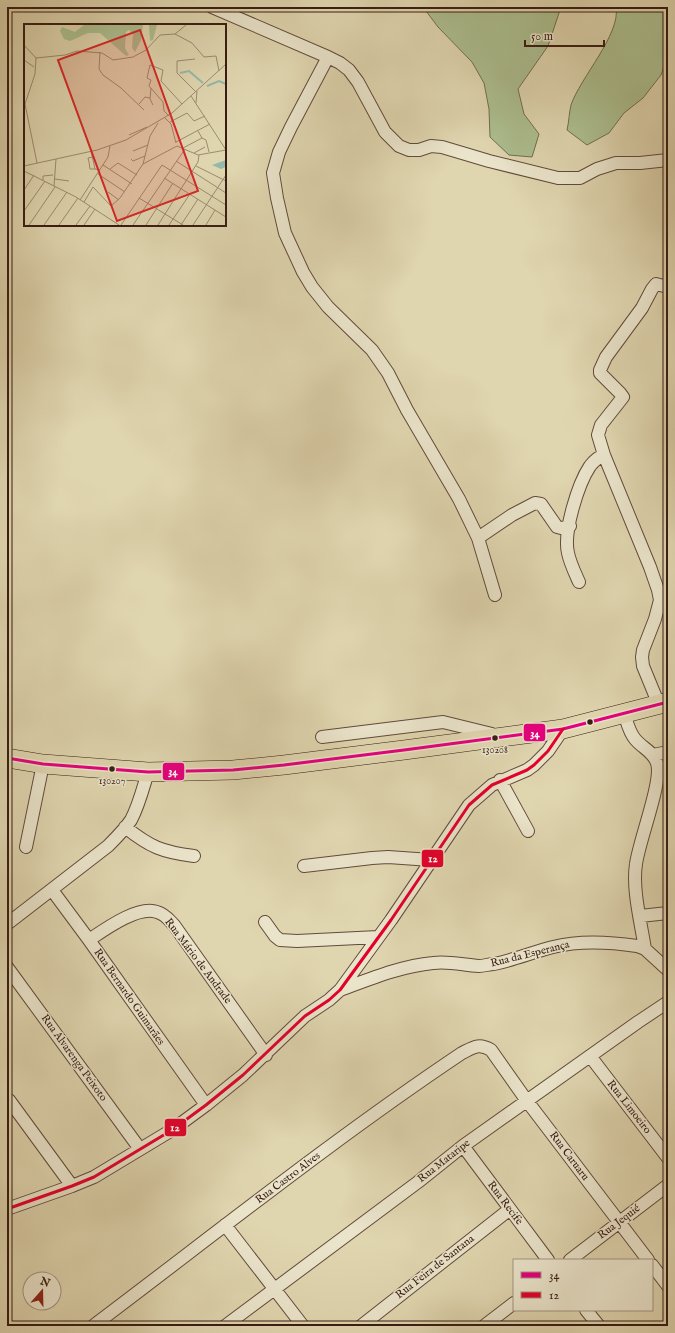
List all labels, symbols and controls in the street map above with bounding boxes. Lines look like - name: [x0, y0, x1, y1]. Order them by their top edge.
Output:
- scale bar: [525, 22, 604, 48]
- inset map: [24, 24, 226, 226]
- text: 50 m: [531, 29, 553, 44]
- unlabelled marker: [585, 717, 595, 727]
- line badge: 34: [523, 723, 546, 742]
- text: 34: [530, 727, 540, 741]
- marker: 130208: [490, 733, 500, 743]
- place label: 130208: [482, 744, 508, 757]
- line badge: 34: [162, 762, 185, 781]
- marker: 130207: [107, 764, 117, 774]
- text: 34: [168, 765, 178, 779]
- place label: 130207: [99, 775, 126, 788]
- line badge: 12: [421, 849, 444, 868]
- text: 12: [428, 852, 438, 866]
- street label: Rua Mário de Andrade: [161, 915, 235, 1007]
- street label: Rua da Esperança: [489, 937, 571, 971]
- street label: Rua Bernardo Guimarães: [90, 946, 168, 1048]
- street label: Rua Alvarenga Peixoto: [38, 1012, 110, 1104]
- street label: Rua Limoeiro: [604, 1077, 654, 1137]
- line badge: 12: [164, 1118, 187, 1137]
- text: 12: [170, 1121, 180, 1135]
- street label: Rua Caruaru: [546, 1129, 592, 1184]
- street label: Rua Mataripe: [415, 1136, 473, 1186]
- street label: Rua Castro Alves: [253, 1149, 323, 1207]
- street label: Rua Recife: [484, 1178, 526, 1228]
- street label: Rua Jequié: [595, 1202, 643, 1242]
- street label: Rua Feira de Santana: [393, 1232, 477, 1302]
- legend: [513, 1259, 653, 1311]
- text: 34: [549, 1268, 559, 1283]
- north arrow: [22, 1271, 62, 1311]
- text: N: [37, 1274, 52, 1291]
- text: 12: [549, 1288, 559, 1303]

